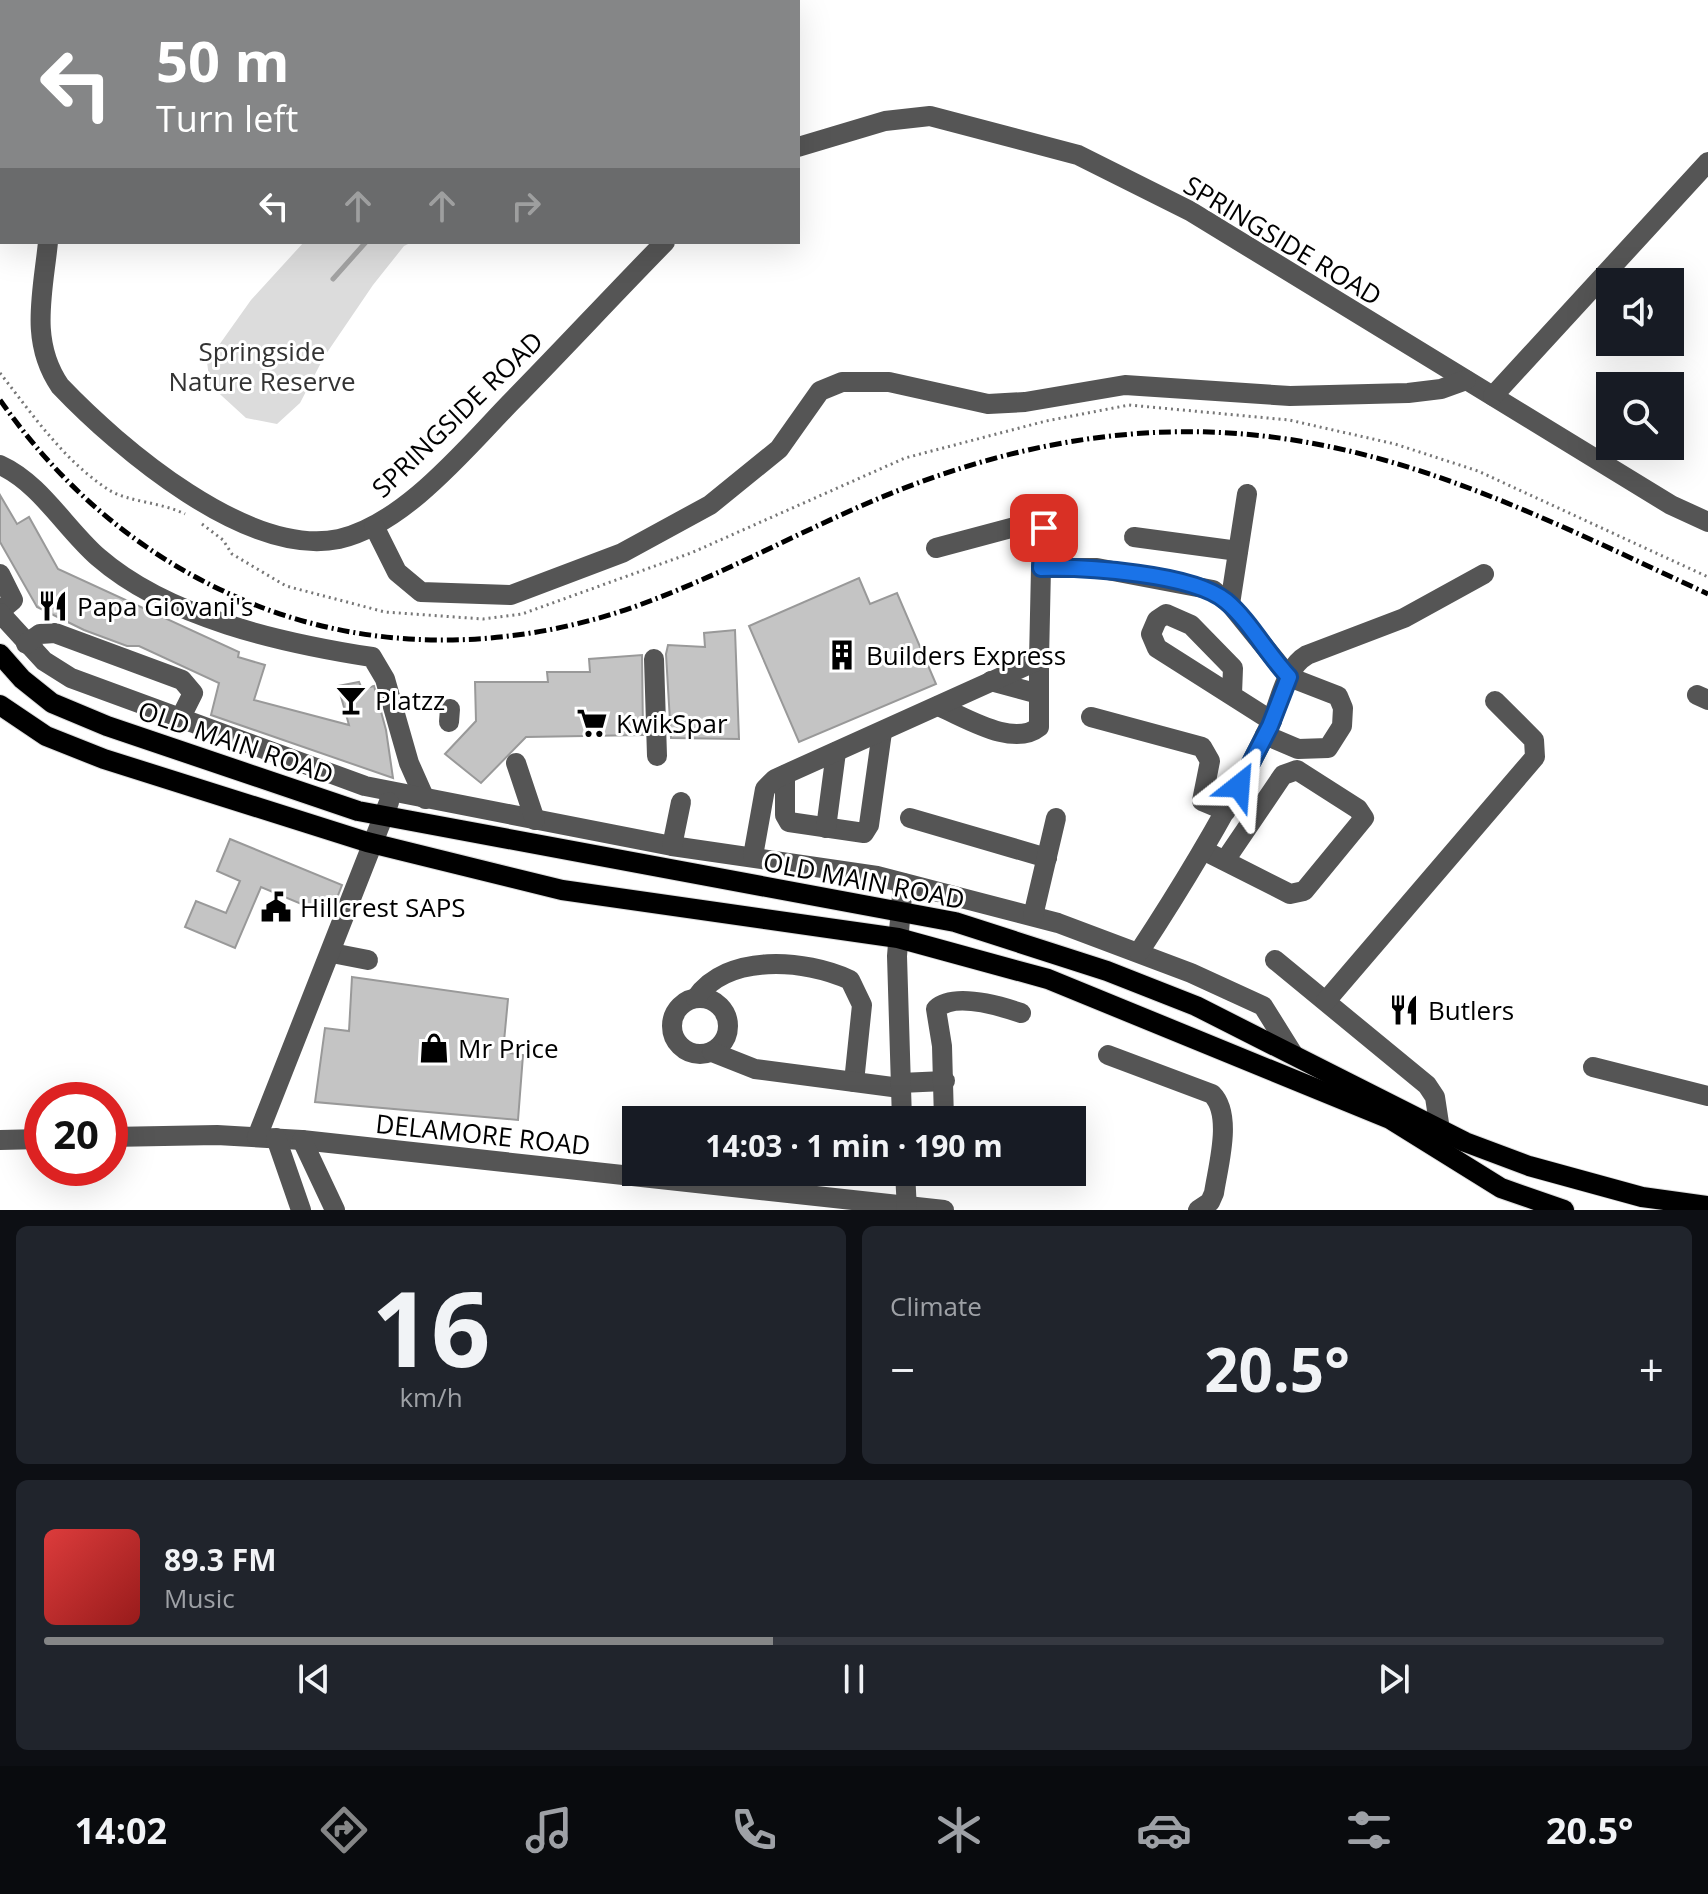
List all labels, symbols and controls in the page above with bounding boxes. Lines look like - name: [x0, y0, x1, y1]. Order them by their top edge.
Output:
- text: 50 m: [156, 22, 290, 98]
- icon: left: [24, 32, 128, 136]
- text: Turn left: [156, 94, 298, 143]
- street label: SPRINGSIDE ROAD: [1177, 167, 1389, 313]
- icon: left: [252, 184, 296, 228]
- icon: ahead: [336, 184, 380, 228]
- icon: ahead: [420, 184, 464, 228]
- icon: right: [504, 184, 548, 228]
- map controls: [1596, 268, 1684, 460]
- button: sound: [1596, 268, 1684, 356]
- street label: SPRINGSIDE ROAD: [364, 323, 550, 505]
- park label: Springside Nature Reserve: [168, 333, 356, 399]
- button: search: [1596, 372, 1684, 460]
- pin: [1010, 494, 1078, 562]
- icon: arrive: [1022, 506, 1066, 550]
- place label: Papa Giovani's: [77, 588, 253, 624]
- restaurant icon: Papa Giovani's: [36, 589, 70, 623]
- place label: Builders Express: [866, 637, 1066, 673]
- building icon: Builders Express: [825, 638, 859, 672]
- place label: Platzz: [375, 682, 445, 718]
- bar icon: Platzz: [334, 683, 368, 717]
- street label: OLD MAIN ROAD: [133, 692, 339, 792]
- place label: KwikSpar: [616, 705, 728, 741]
- supermarket icon: KwikSpar: [575, 706, 609, 740]
- position arrow: [1197, 744, 1281, 828]
- street label: OLD MAIN ROAD: [760, 843, 968, 917]
- place label: Hillcrest SAPS: [300, 889, 466, 925]
- public building icon: Hillcrest SAPS: [259, 890, 293, 924]
- place label: Butlers: [1428, 992, 1514, 1028]
- restaurant icon: Butlers: [1387, 993, 1421, 1027]
- place label: Mr Price: [458, 1030, 559, 1066]
- shop icon: Mr Price: [417, 1031, 451, 1065]
- speed limit sign: 20: [24, 1082, 128, 1186]
- street label: DELAMORE ROAD: [374, 1105, 592, 1163]
- text: 14:03 · 1 min · 190 m: [705, 1125, 1003, 1166]
- text: 16: [372, 1256, 490, 1397]
- text: Climate: [890, 1288, 982, 1324]
- text: 20.5°: [1204, 1328, 1350, 1410]
- text: −: [890, 1339, 915, 1399]
- text: +: [1639, 1339, 1664, 1399]
- text: km/h: [399, 1379, 463, 1415]
- text: 89.3 FM: [164, 1539, 277, 1580]
- text: Music: [164, 1580, 235, 1616]
- icon: previous: [292, 1657, 336, 1701]
- icon: pause: [832, 1657, 876, 1701]
- icon: next: [1372, 1657, 1416, 1701]
- icon: directions: [316, 1802, 372, 1858]
- icon: music: [521, 1802, 577, 1858]
- icon: phone: [726, 1802, 782, 1858]
- icon: climate: [931, 1802, 987, 1858]
- icon: car: [1136, 1802, 1192, 1858]
- icon: filters: [1341, 1802, 1397, 1858]
- text: 14:02: [74, 1806, 167, 1855]
- text: 20.5°: [1546, 1806, 1633, 1855]

